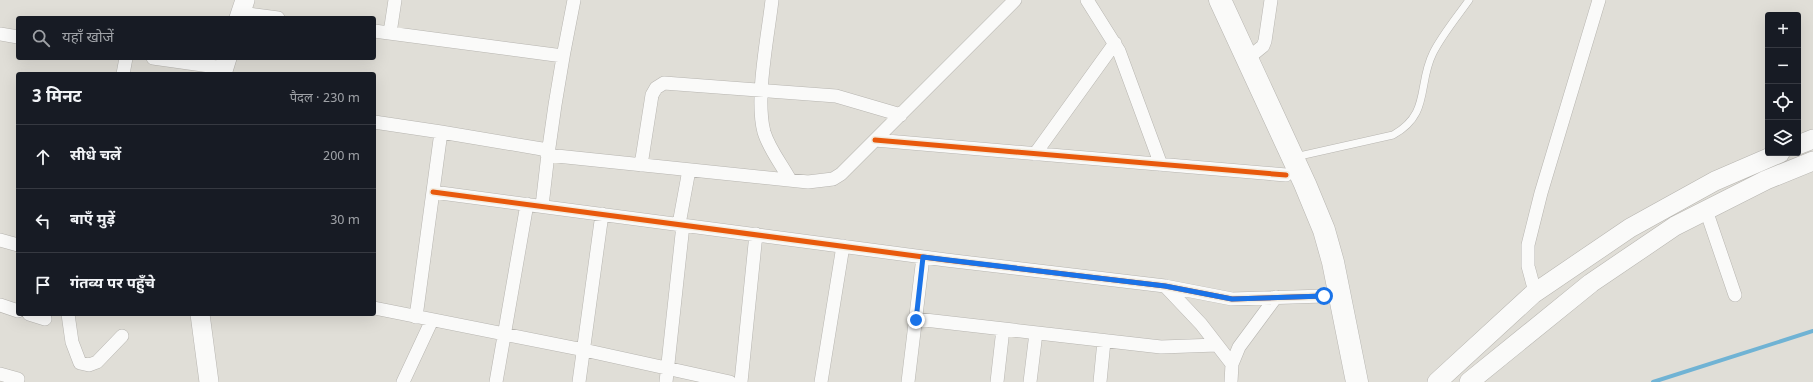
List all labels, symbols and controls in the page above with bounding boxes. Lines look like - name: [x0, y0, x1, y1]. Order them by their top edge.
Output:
- map controls: [1765, 12, 1801, 156]
- button: +: [1765, 12, 1801, 48]
- search box: [16, 16, 376, 60]
- icon: search: [30, 27, 52, 49]
- text: यहाँ खोजें: [62, 29, 114, 48]
- button: −: [1765, 48, 1801, 84]
- button: locate: [1765, 84, 1801, 120]
- text: 3 मिनट: [32, 87, 82, 109]
- text: पैदल · 230 m: [290, 90, 360, 107]
- button: layers: [1765, 120, 1801, 156]
- icon: ahead: [32, 146, 54, 168]
- text: सीधे चलें: [70, 147, 121, 166]
- text: 200 m: [323, 148, 360, 165]
- icon: left: [32, 210, 54, 232]
- text: बाएँ मुड़ें: [70, 211, 115, 230]
- text: 30 m: [330, 212, 360, 229]
- icon: arrive: [32, 274, 54, 296]
- text: गंतव्य पर पहुँचे: [70, 275, 155, 294]
- route start: [1315, 287, 1333, 305]
- route end: [907, 311, 925, 329]

